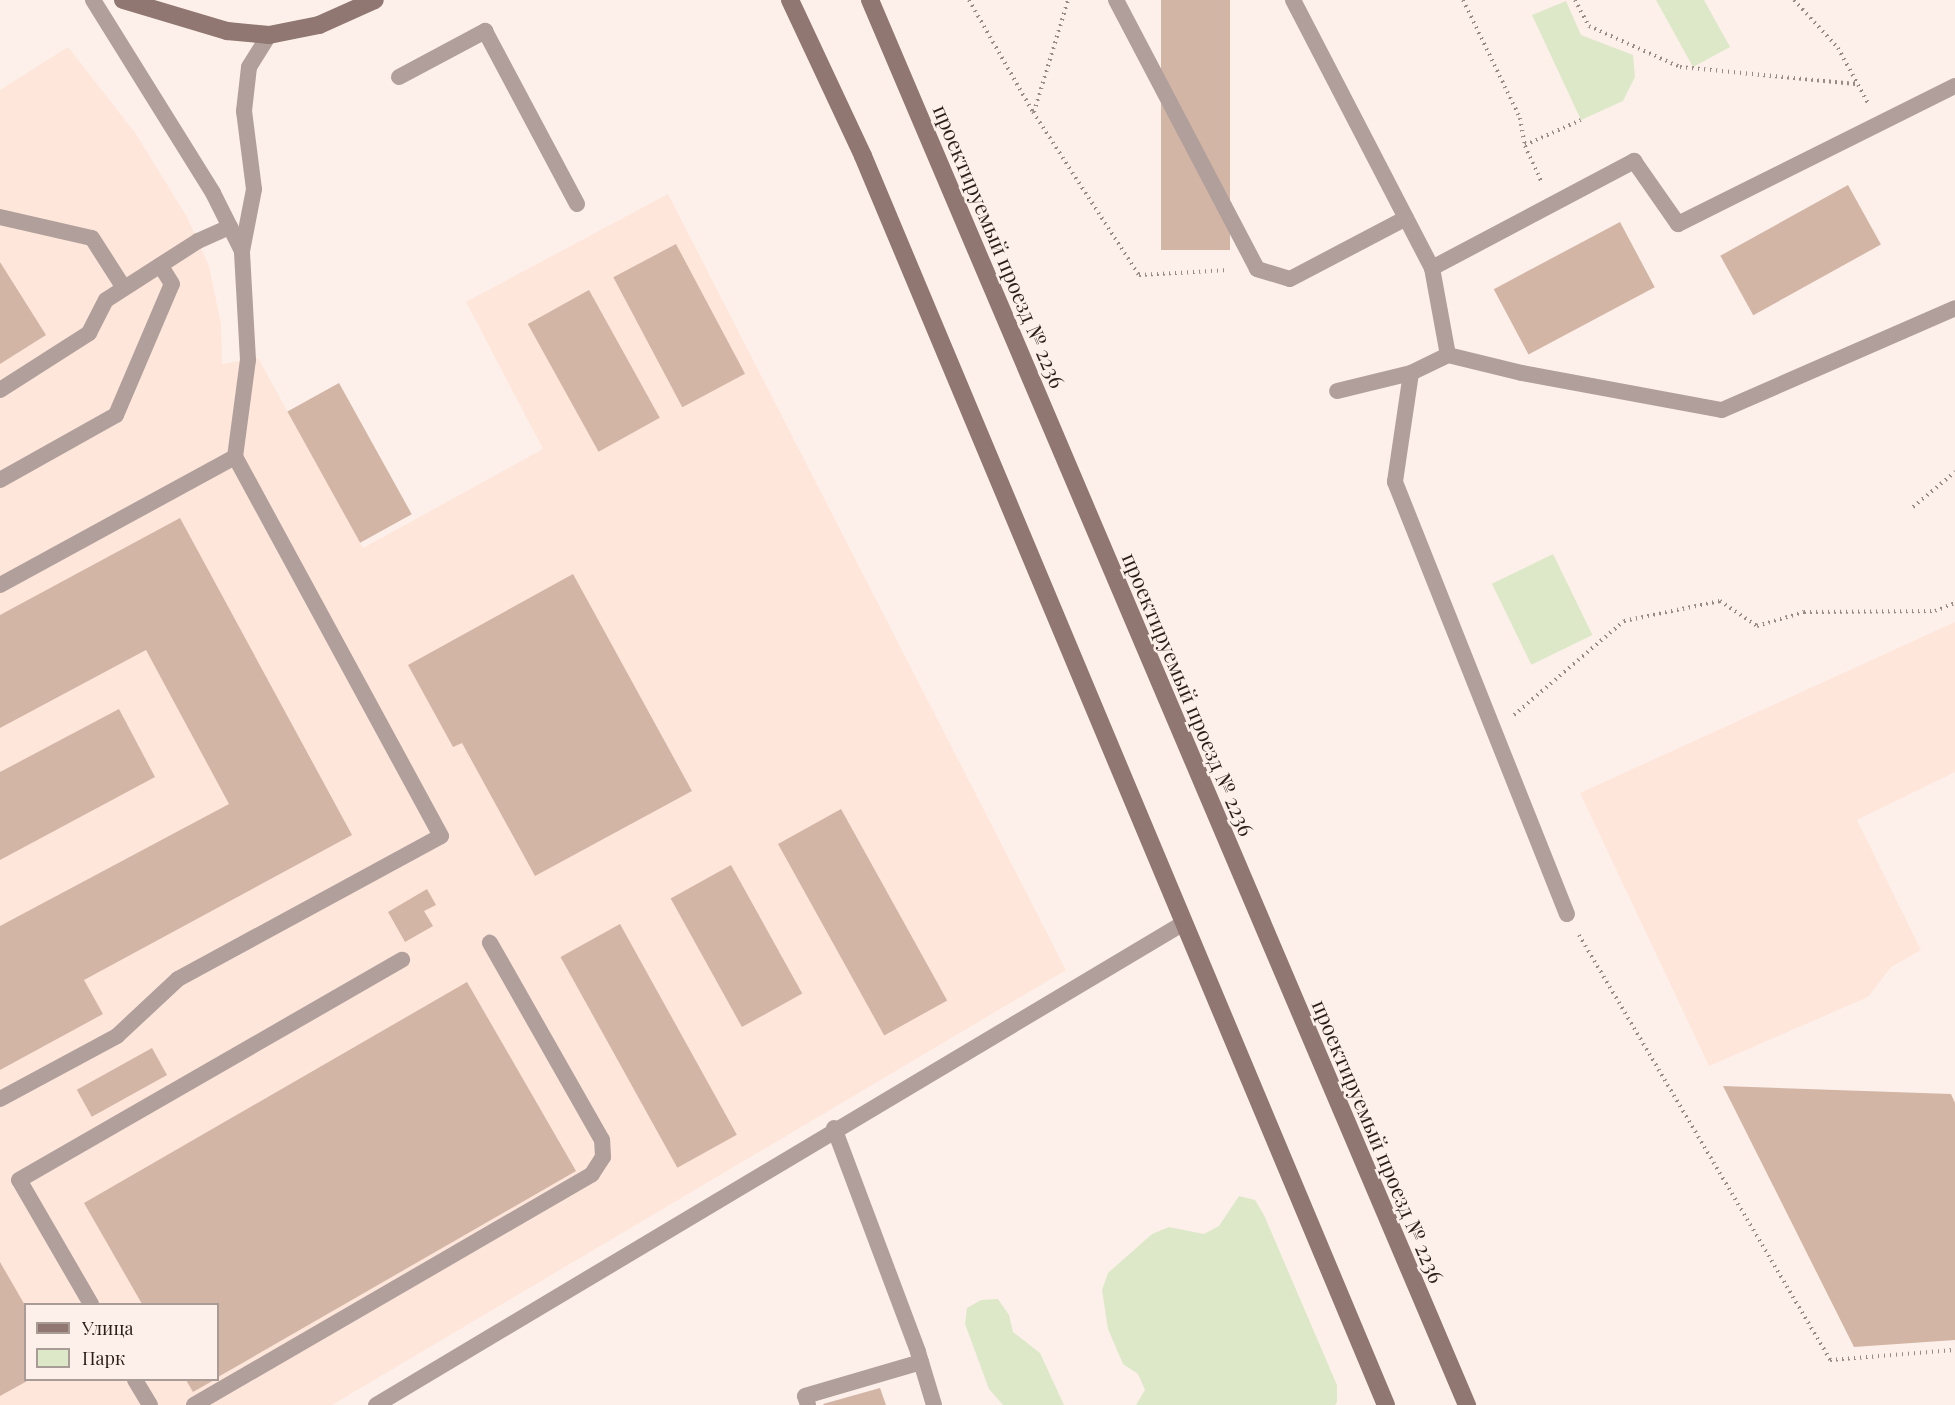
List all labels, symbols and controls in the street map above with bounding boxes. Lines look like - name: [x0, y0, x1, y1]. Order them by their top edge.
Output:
- street label: проектируемый проезд № 2236: [929, 101, 1071, 391]
- street label: проектируемый проезд № 2236: [1118, 549, 1260, 839]
- street label: проектируемый проезд № 2236: [1308, 996, 1450, 1286]
- legend: [24, 1303, 219, 1381]
- text: Улица: [82, 1316, 133, 1340]
- text: Парк: [82, 1346, 125, 1370]

